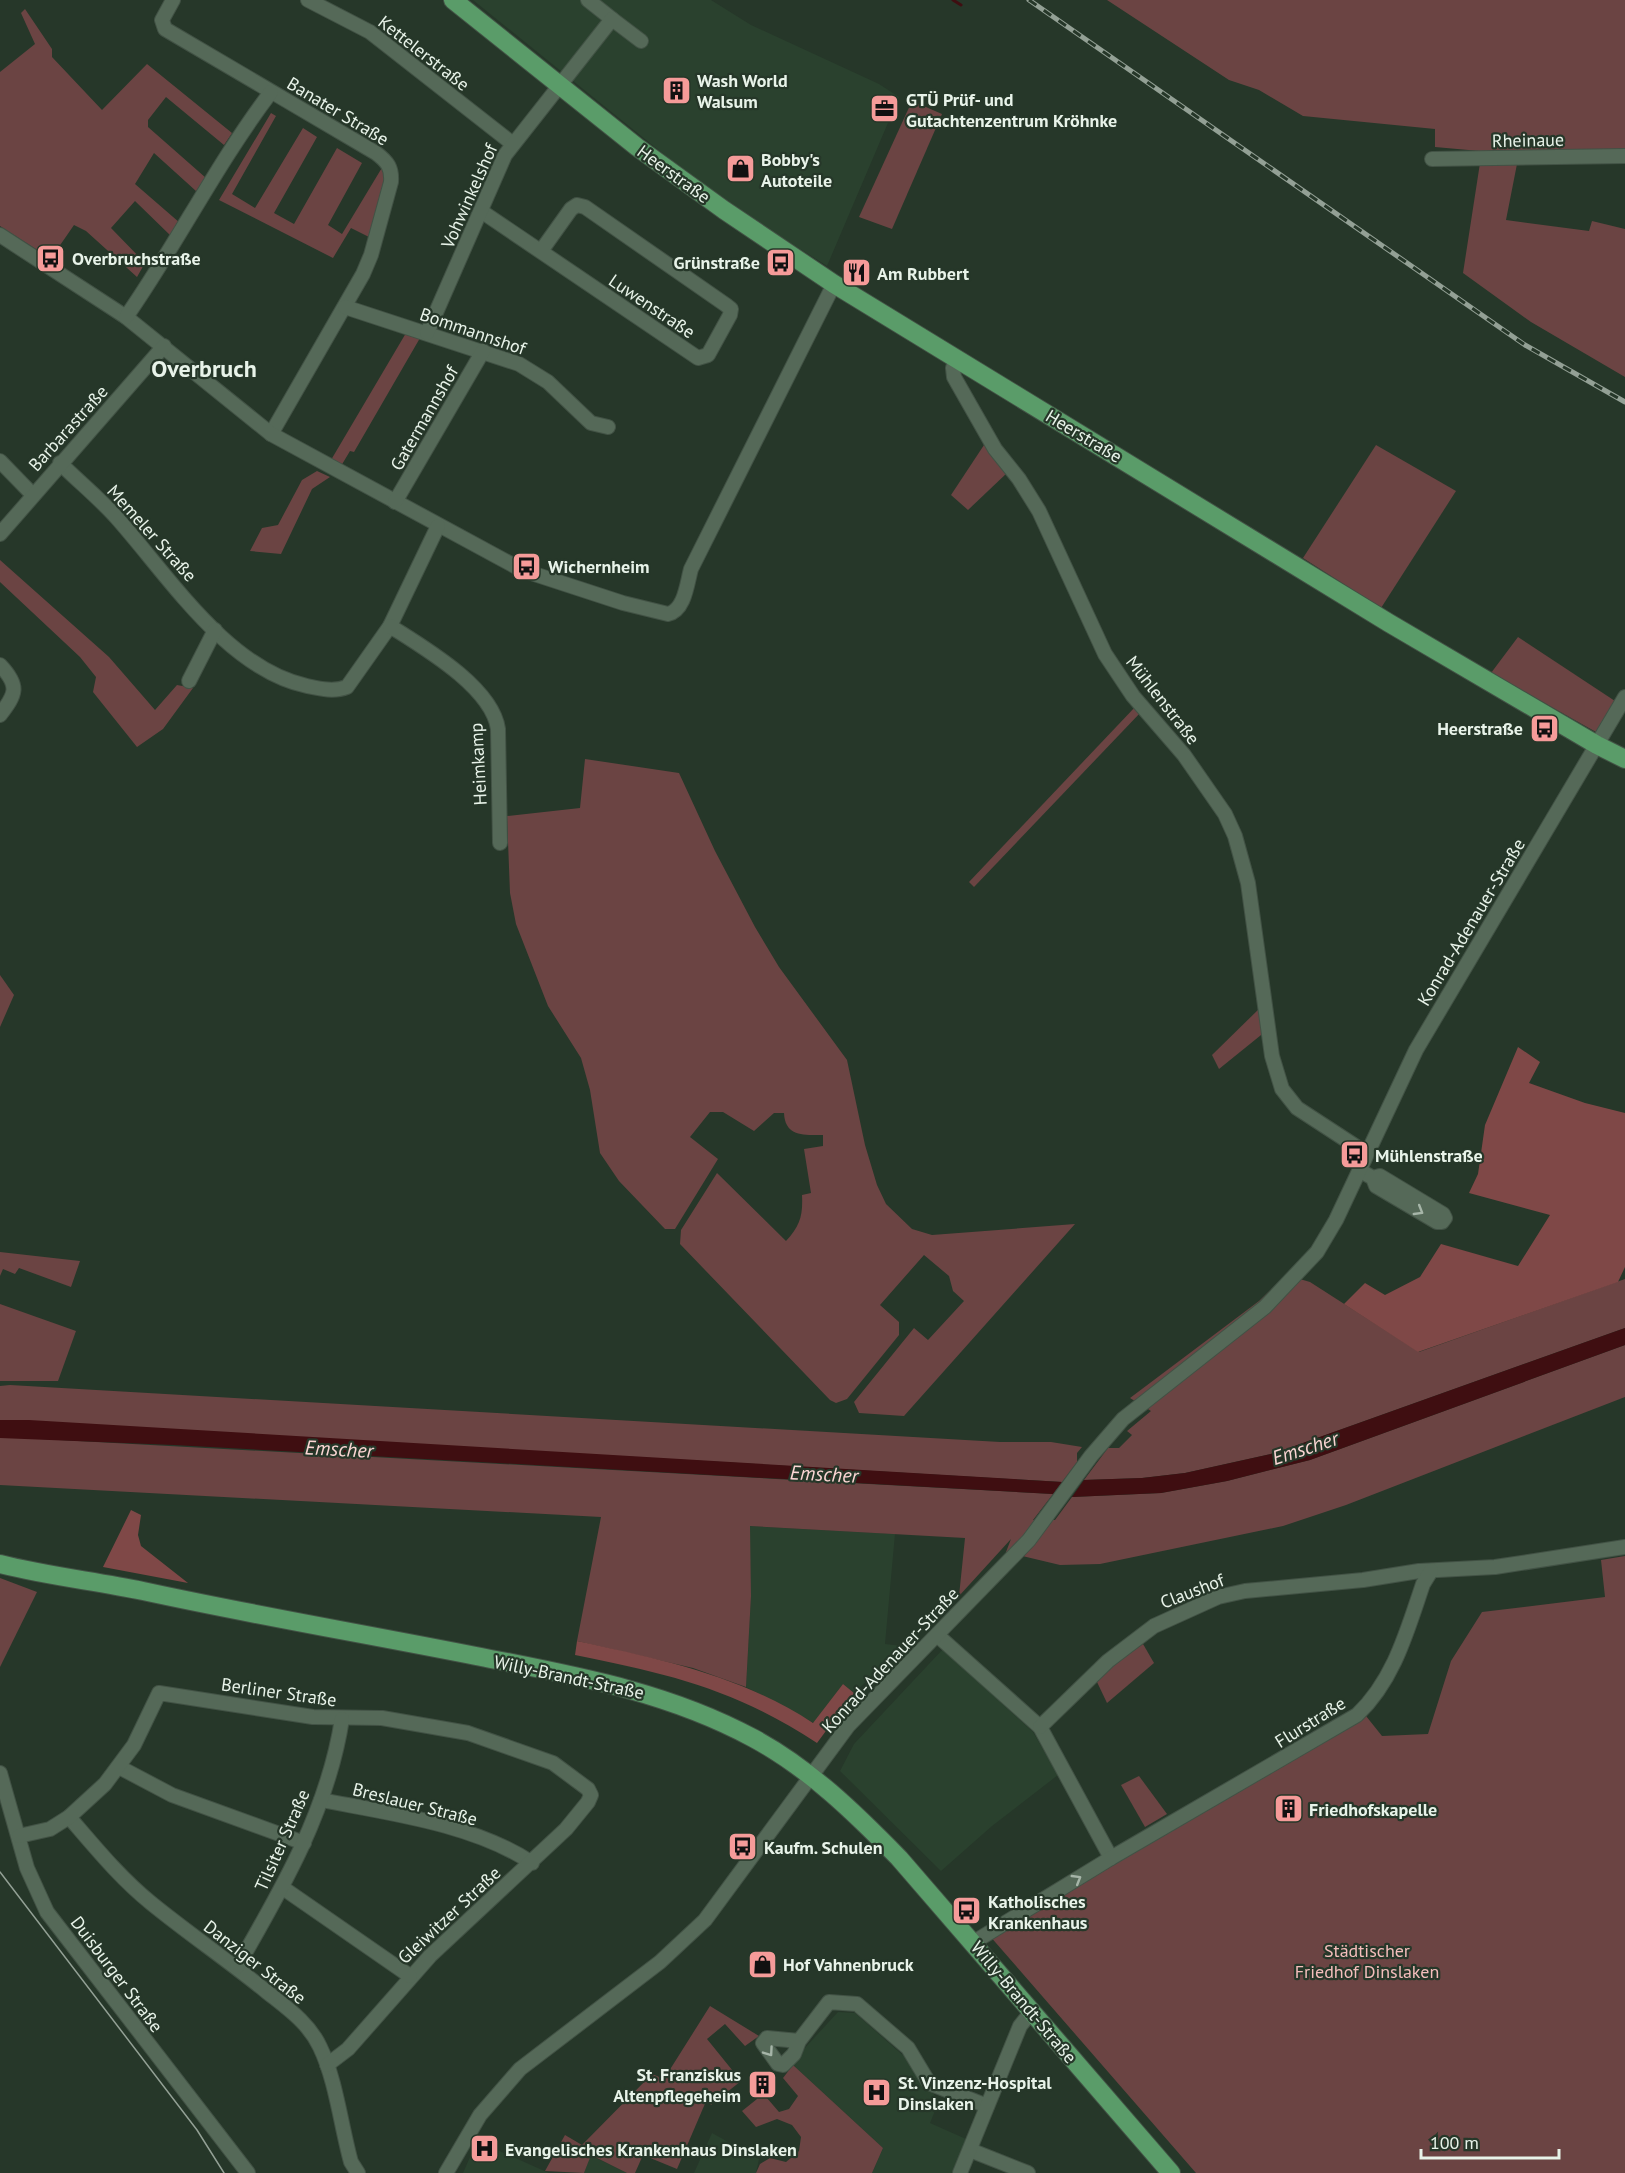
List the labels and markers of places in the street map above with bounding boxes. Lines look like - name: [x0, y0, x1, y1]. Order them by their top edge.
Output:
- place label: Wash World Walsum: [697, 69, 788, 113]
- building icon: Wash World Walsum: [660, 74, 692, 106]
- place label: GTÜ Prüf- und Gutachtenzentrum Kröhnke: [906, 88, 1117, 132]
- office icon: GTÜ Prüf- und Gutachtenzentrum Kröhnke: [869, 93, 901, 125]
- place label: Bobby's Autoteile: [761, 148, 832, 192]
- shop icon: Bobby's Autoteile: [724, 153, 756, 185]
- bus stop icon: Overbruchstraße: [35, 242, 67, 274]
- bus stop icon: Grünstraße: [765, 246, 797, 278]
- place label: Overbruchstraße: [72, 247, 201, 270]
- place label: Grünstraße: [674, 251, 760, 274]
- restaurant icon: Am Rubbert: [840, 257, 872, 289]
- place label: Am Rubbert: [877, 262, 970, 285]
- bus stop icon: Wichernheim: [511, 550, 543, 582]
- place label: Wichernheim: [548, 555, 650, 578]
- bus stop icon: Heerstraße: [1528, 712, 1560, 744]
- place label: Heerstraße: [1437, 717, 1523, 740]
- bus stop icon: Mühlenstraße: [1338, 1139, 1370, 1171]
- place label: Mühlenstraße: [1375, 1144, 1483, 1167]
- building icon: Friedhofskapelle: [1272, 1793, 1304, 1825]
- place label: Friedhofskapelle: [1309, 1798, 1437, 1821]
- bus stop icon: Kaufm. Schulen: [727, 1831, 759, 1863]
- place label: Kaufm. Schulen: [764, 1836, 883, 1859]
- place label: Katholisches Krankenhaus: [988, 1890, 1088, 1934]
- bus stop icon: Katholisches Krankenhaus: [951, 1895, 983, 1927]
- shop icon: Hof Vahnenbruck: [746, 1948, 778, 1980]
- place label: Hof Vahnenbruck: [783, 1953, 914, 1976]
- place label: St. Franziskus Altenpflegeheim: [613, 2063, 741, 2107]
- building icon: St. Franziskus Altenpflegeheim: [746, 2068, 778, 2100]
- place label: St. Vinzenz-Hospital Dinslaken: [898, 2071, 1052, 2115]
- hospital icon: St. Vinzenz-Hospital Dinslaken: [861, 2076, 893, 2108]
- hospital icon: Evangelisches Krankenhaus Dinslaken: [468, 2133, 500, 2165]
- place label: Evangelisches Krankenhaus Dinslaken: [505, 2138, 797, 2161]

